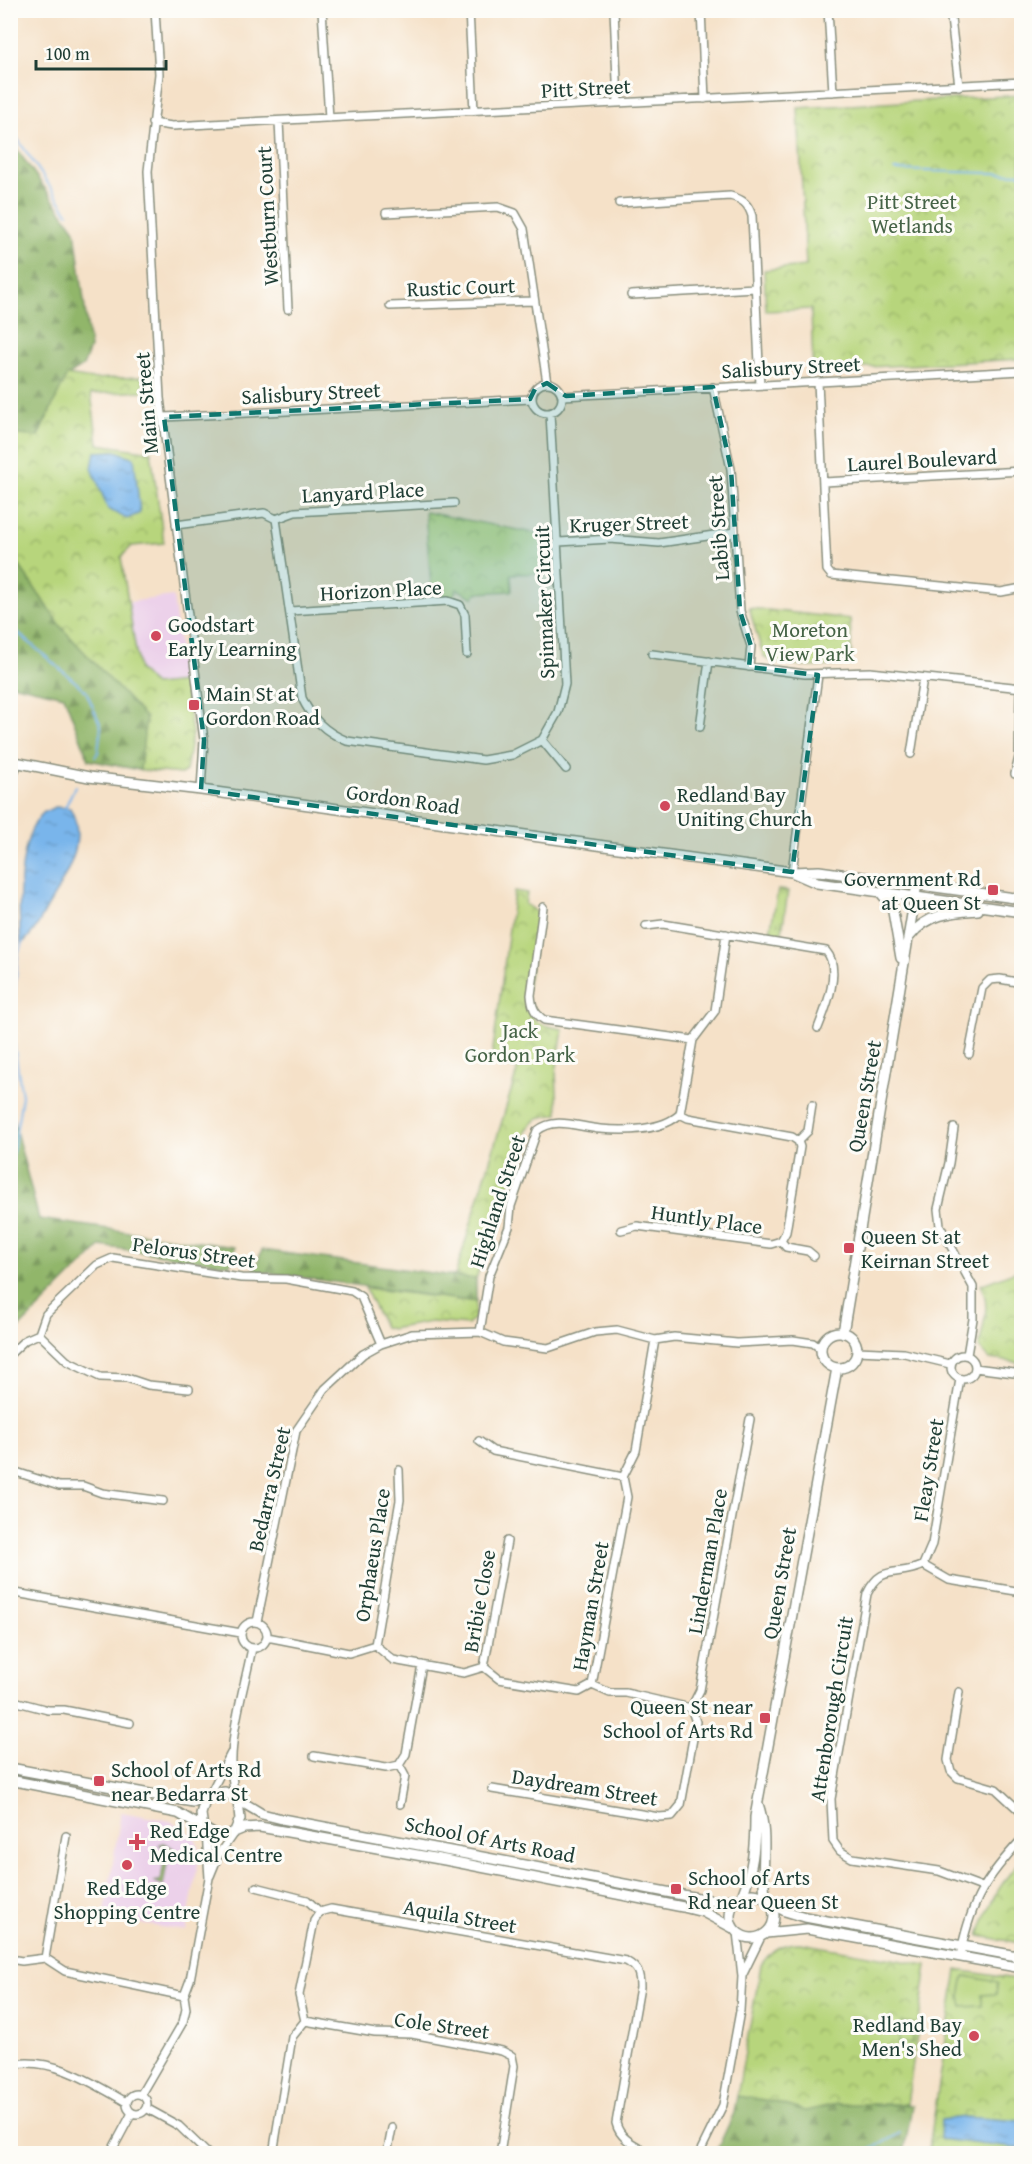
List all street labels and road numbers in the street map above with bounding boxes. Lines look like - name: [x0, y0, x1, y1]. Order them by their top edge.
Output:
- street label: Pitt Street: [540, 70, 632, 106]
- street label: Westburn Court: [248, 145, 286, 286]
- street label: Rustic Court: [406, 270, 516, 304]
- street label: Salisbury Street: [721, 348, 862, 386]
- street label: Main Street: [126, 350, 166, 455]
- street label: Salisbury Street: [241, 374, 382, 412]
- street label: Laurel Boulevard: [846, 441, 998, 479]
- street label: Lanyard Place: [301, 473, 425, 511]
- street label: Labib Street: [699, 474, 737, 582]
- street label: Kruger Street: [569, 505, 690, 541]
- street label: Spinnaker Circuit: [526, 524, 562, 679]
- street label: Horizon Place: [319, 571, 443, 609]
- street label: Gordon Road: [344, 776, 462, 822]
- street label: Queen Street: [839, 1037, 889, 1155]
- street label: Highland Street: [461, 1130, 533, 1272]
- street label: Huntly Place: [650, 1196, 765, 1242]
- street label: Pelorus Street: [131, 1228, 258, 1276]
- street label: Fleay Street: [905, 1416, 952, 1524]
- street label: Bedarra Street: [240, 1423, 299, 1555]
- street label: Orphaeus Place: [346, 1486, 398, 1624]
- street label: Linderman Place: [679, 1486, 735, 1636]
- street label: Queen Street: [754, 1524, 804, 1642]
- street label: Hayman Street: [563, 1538, 617, 1673]
- street label: Bribie Close: [455, 1547, 503, 1655]
- street label: Attenborough Circuit: [801, 1613, 861, 1804]
- street label: Daydream Street: [510, 1760, 661, 1814]
- street label: School Of Arts Road: [402, 1807, 579, 1871]
- street label: Aquila Street: [401, 1891, 520, 1941]
- street label: Cole Street: [392, 2003, 492, 2047]

